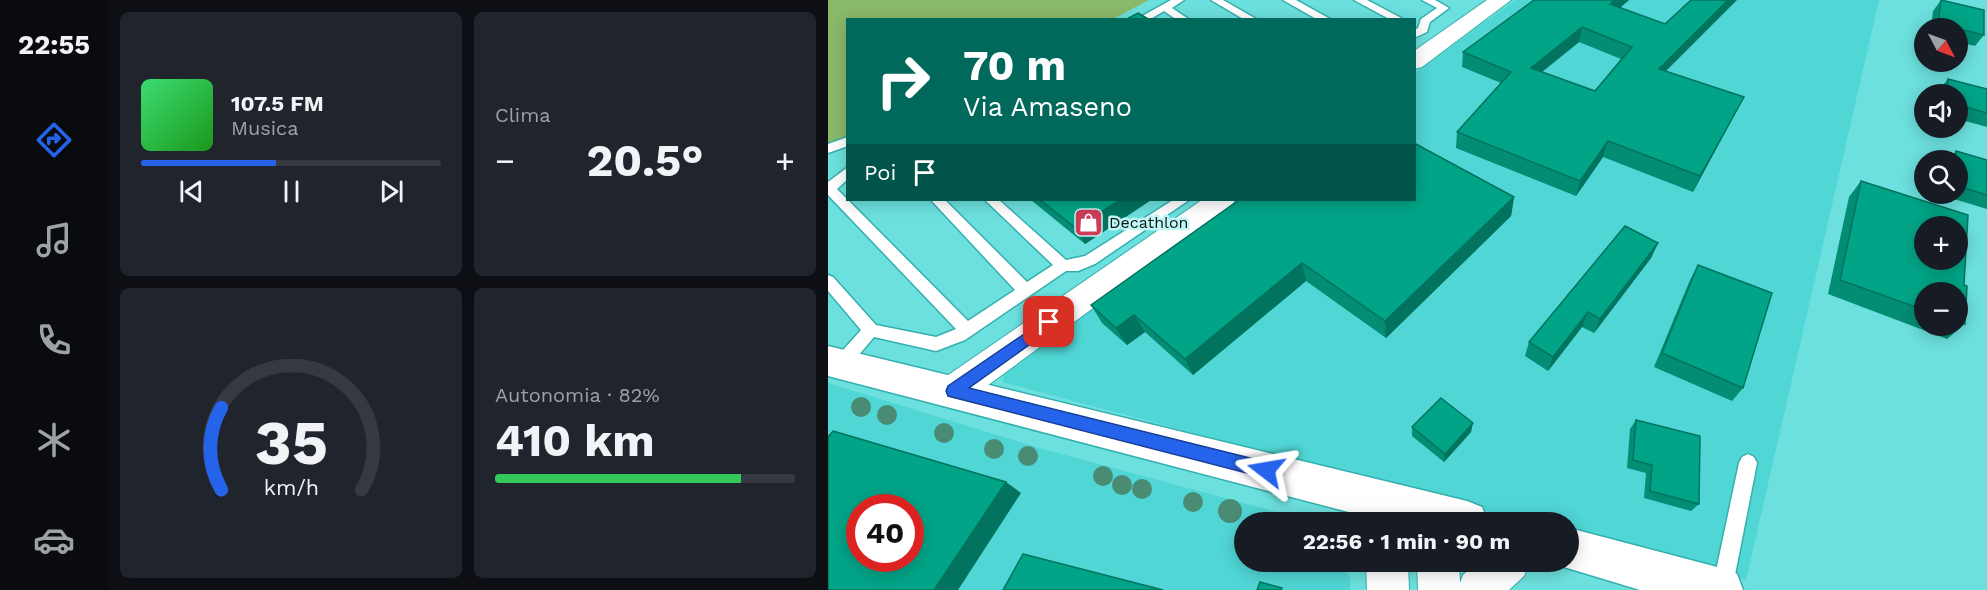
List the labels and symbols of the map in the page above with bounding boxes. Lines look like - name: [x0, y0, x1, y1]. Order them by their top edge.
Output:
- north arrow: [1914, 18, 1968, 72]
- shop icon: Decathlon: [1072, 206, 1104, 238]
- place label: Decathlon: [1109, 213, 1188, 232]
- pin: [1023, 296, 1074, 347]
- position arrow: [1234, 438, 1298, 502]
- speed limit sign: 40: [846, 494, 924, 572]

